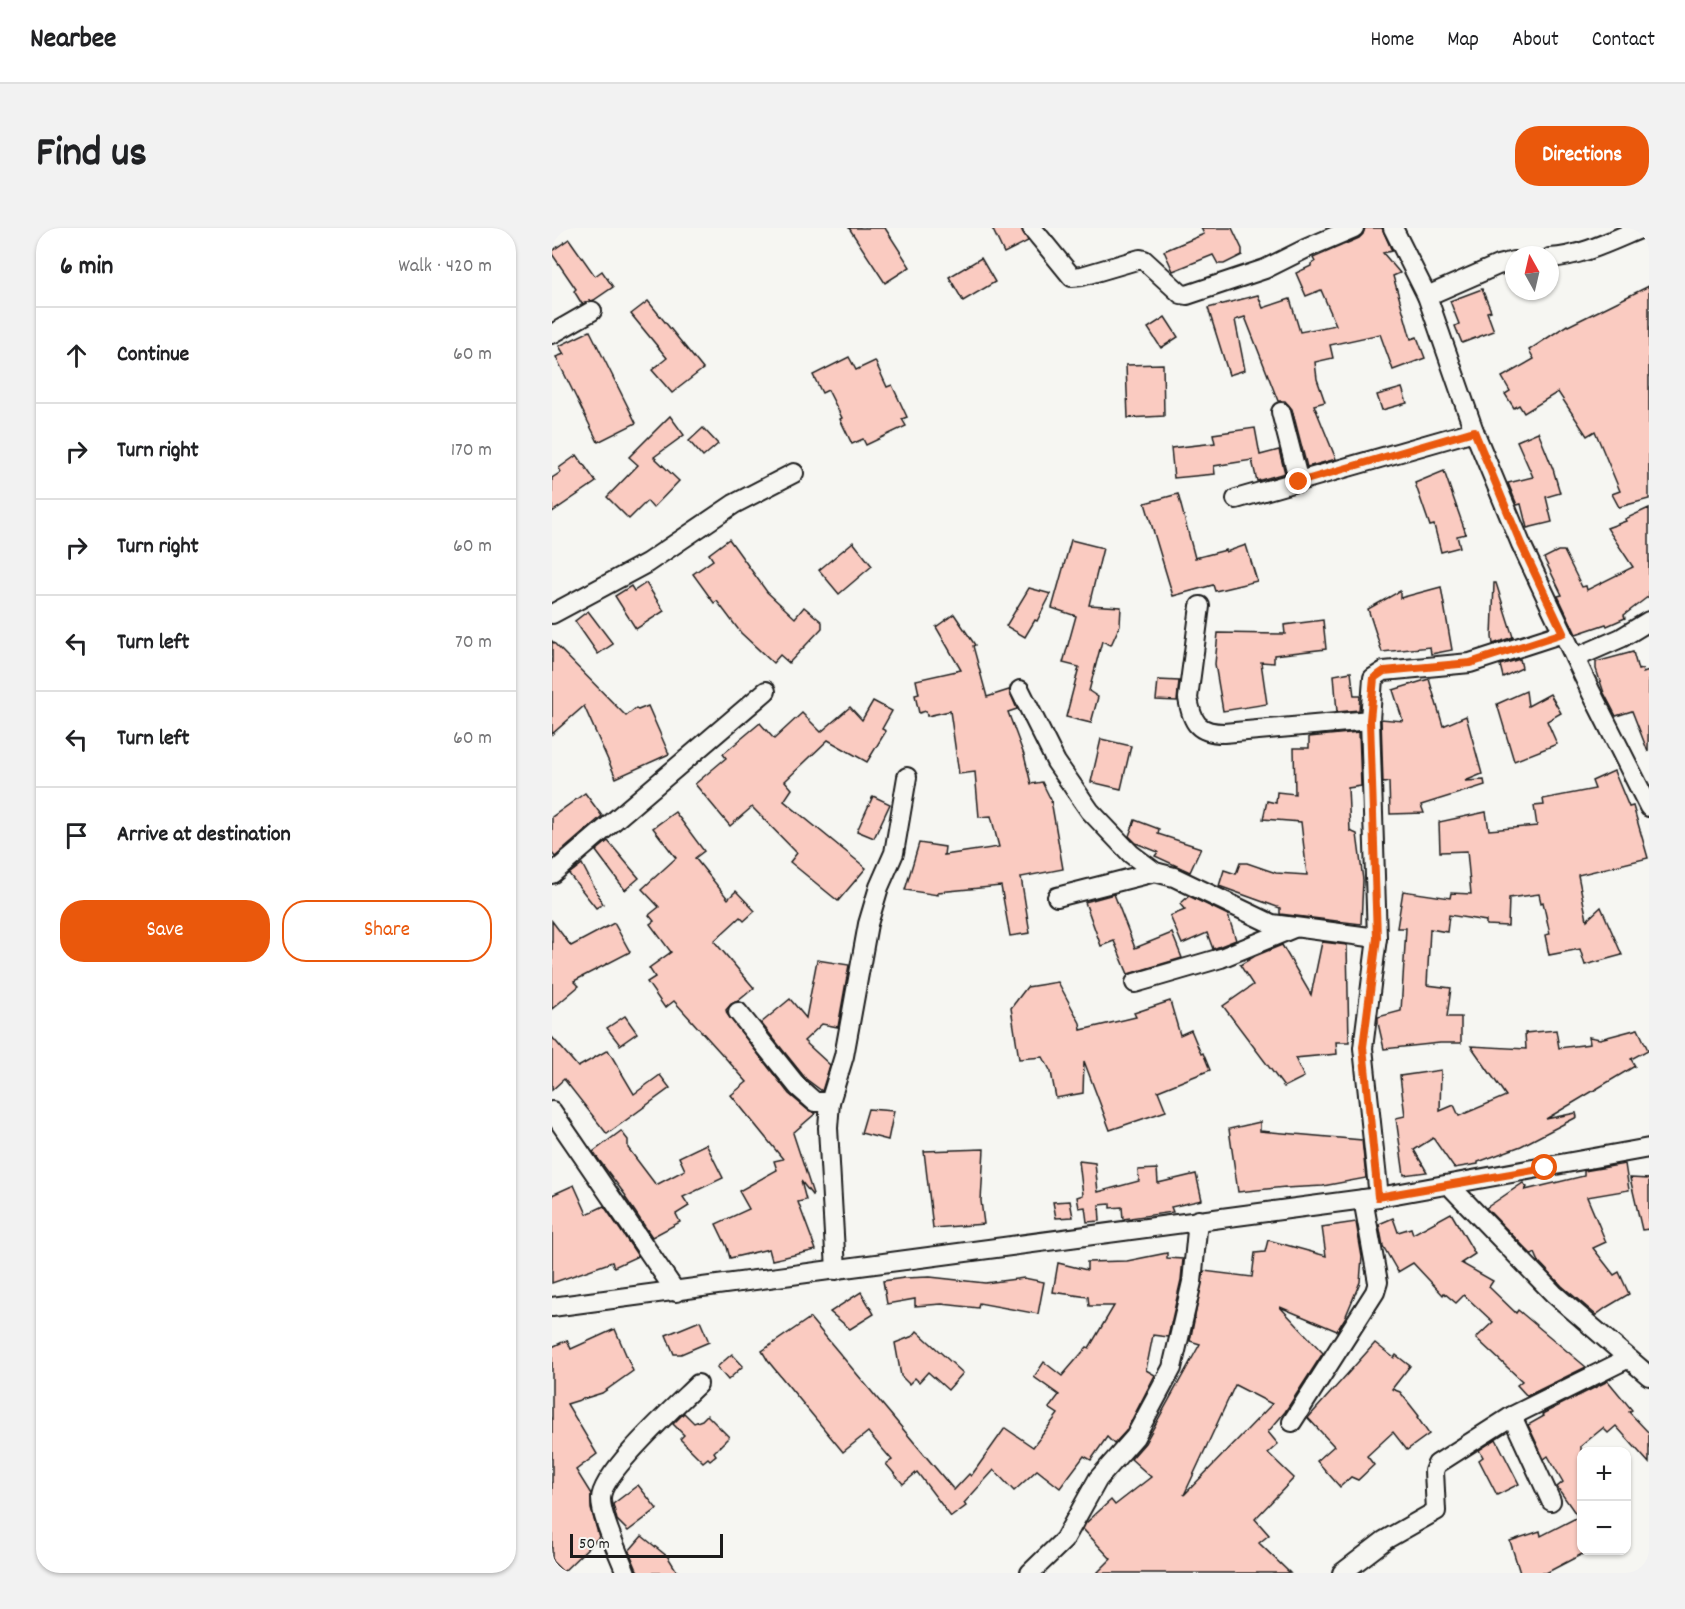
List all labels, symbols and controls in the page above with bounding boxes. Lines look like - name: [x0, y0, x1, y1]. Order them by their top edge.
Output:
- text: Nearbee: [30, 21, 116, 61]
- text: Home: [1370, 26, 1414, 56]
- text: Map: [1447, 26, 1479, 56]
- text: About: [1512, 26, 1559, 56]
- text: Contact: [1592, 26, 1655, 56]
- text: Find us: [36, 126, 147, 186]
- button: Directions: [1515, 126, 1649, 186]
- north arrow: [1505, 246, 1559, 300]
- text: 6 min: [60, 249, 113, 286]
- text: Walk · 420 m: [398, 253, 492, 281]
- icon: ahead: [60, 339, 93, 372]
- text: Continue: [117, 340, 189, 371]
- text: 60 m: [453, 341, 492, 369]
- icon: right: [60, 435, 93, 468]
- text: Turn right: [117, 436, 199, 467]
- text: 170 m: [451, 437, 492, 465]
- route end: [1285, 468, 1311, 494]
- icon: right: [60, 531, 93, 564]
- text: Turn right: [117, 532, 199, 563]
- text: 60 m: [453, 533, 492, 561]
- icon: left: [60, 627, 93, 660]
- text: Turn left: [117, 628, 189, 659]
- text: 70 m: [455, 629, 492, 657]
- icon: left: [60, 723, 93, 756]
- text: Turn left: [117, 724, 189, 755]
- text: 60 m: [453, 725, 492, 753]
- icon: arrive: [60, 819, 93, 852]
- text: Arrive at destination: [117, 820, 291, 851]
- button: Save: [60, 900, 270, 962]
- button: Share: [282, 900, 492, 962]
- route start: [1531, 1154, 1557, 1180]
- map controls: [1577, 1447, 1631, 1555]
- button: +: [1577, 1447, 1631, 1501]
- button: −: [1577, 1501, 1631, 1555]
- scale bar: [570, 1531, 723, 1558]
- text: 50 m: [579, 1533, 610, 1556]

